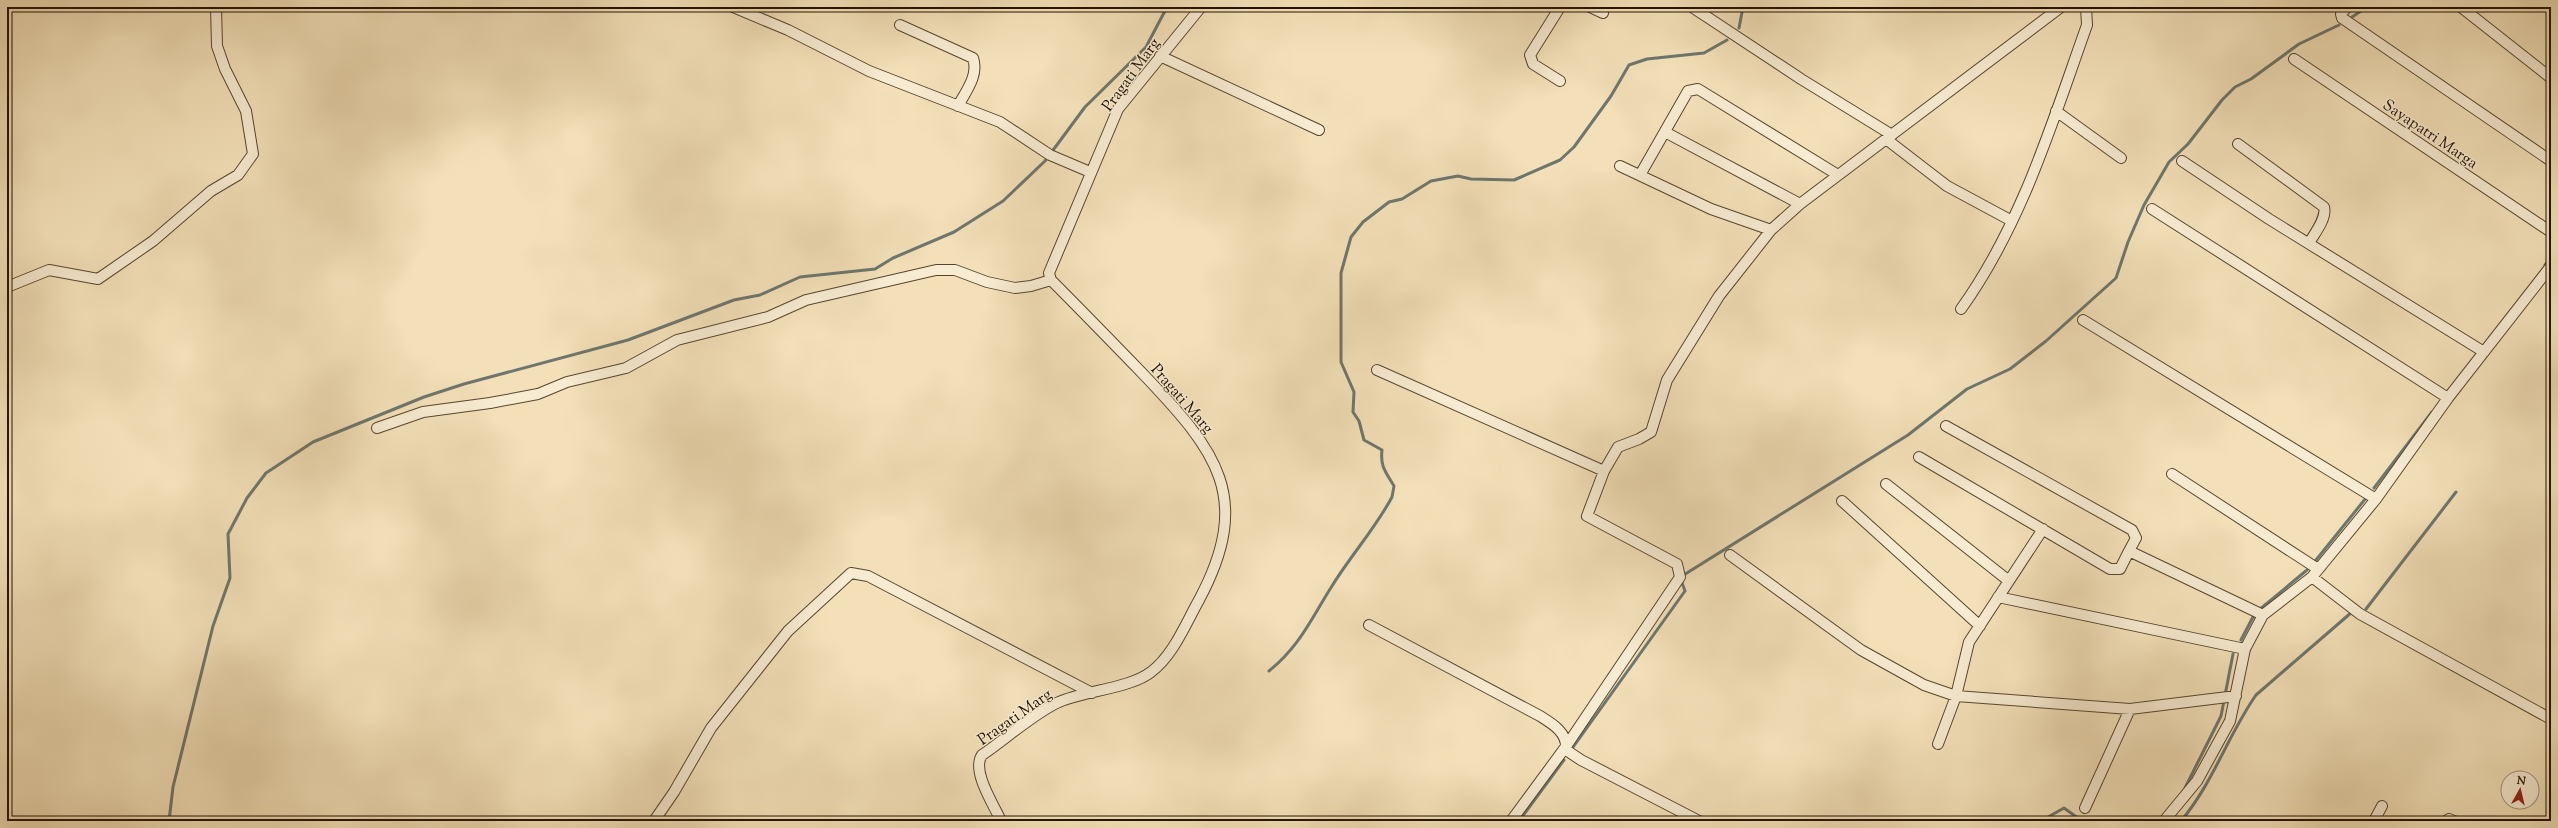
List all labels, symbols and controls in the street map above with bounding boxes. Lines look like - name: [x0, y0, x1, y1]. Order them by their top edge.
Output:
- street label: Pragati Marg: [1097, 34, 1167, 117]
- street label: Sayapatri Marga: [2377, 95, 2482, 176]
- street label: Pragati Marg: [1144, 360, 1218, 440]
- street label: Pragati Marg: [974, 684, 1057, 752]
- north arrow: [2500, 770, 2540, 810]
- text: N: [2515, 772, 2527, 790]

